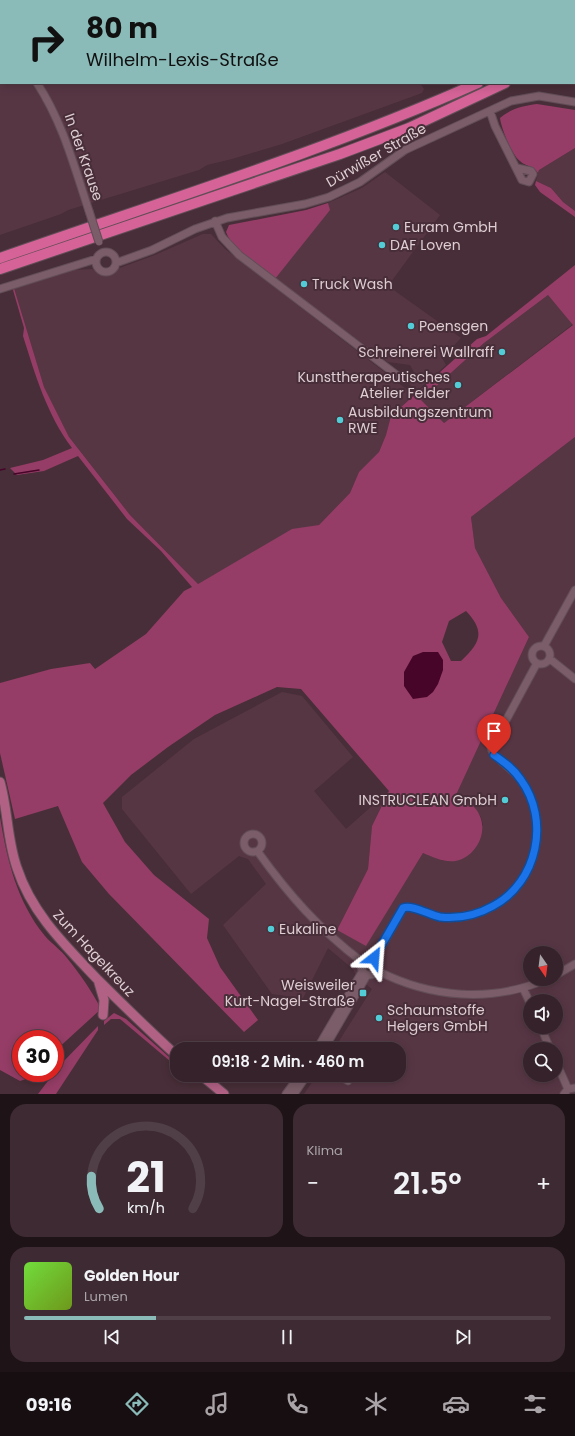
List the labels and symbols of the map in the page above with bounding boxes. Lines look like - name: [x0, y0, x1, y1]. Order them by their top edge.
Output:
- street label: In der Krause: [60, 111, 108, 204]
- street label: Dürwißer Straße: [322, 118, 430, 192]
- place label: Euram GmbH: [404, 217, 497, 237]
- marker: Euram GmbH: [391, 222, 401, 232]
- place label: DAF Loven: [390, 235, 461, 255]
- marker: DAF Loven: [377, 240, 387, 250]
- place label: Truck Wash: [312, 274, 393, 294]
- marker: Truck Wash: [299, 279, 309, 289]
- place label: Poensgen: [419, 316, 488, 336]
- marker: Poensgen: [406, 321, 416, 331]
- place label: Schreinerei Wallraff: [358, 342, 494, 362]
- marker: Schreinerei Wallraff: [497, 347, 507, 357]
- place label: Kunsttherapeutisches Atelier Felder: [297, 367, 450, 403]
- marker: Kunsttherapeutisches Atelier Felder: [453, 380, 463, 390]
- place label: Ausbildungszentrum RWE: [348, 402, 492, 438]
- marker: Ausbildungszentrum RWE: [335, 415, 345, 425]
- pin: [477, 714, 511, 755]
- place label: INSTRUCLEAN GmbH: [358, 790, 497, 810]
- marker: INSTRUCLEAN GmbH: [500, 795, 510, 805]
- street label: Zum Hagelkreuz: [49, 905, 139, 1001]
- place label: Eukaline: [279, 919, 337, 939]
- marker: Eukaline: [266, 924, 276, 934]
- position arrow: [353, 937, 395, 979]
- north arrow: [523, 946, 563, 986]
- place label: Weisweiler Kurt-Nagel-Straße: [225, 975, 355, 1011]
- marker: Weisweiler Kurt-Nagel-Straße: [358, 988, 368, 998]
- place label: Schaumstoffe Helgers GmbH: [387, 1000, 488, 1036]
- marker: Schaumstoffe Helgers GmbH: [374, 1013, 384, 1023]
- speed limit sign: 30: [12, 1030, 64, 1082]

